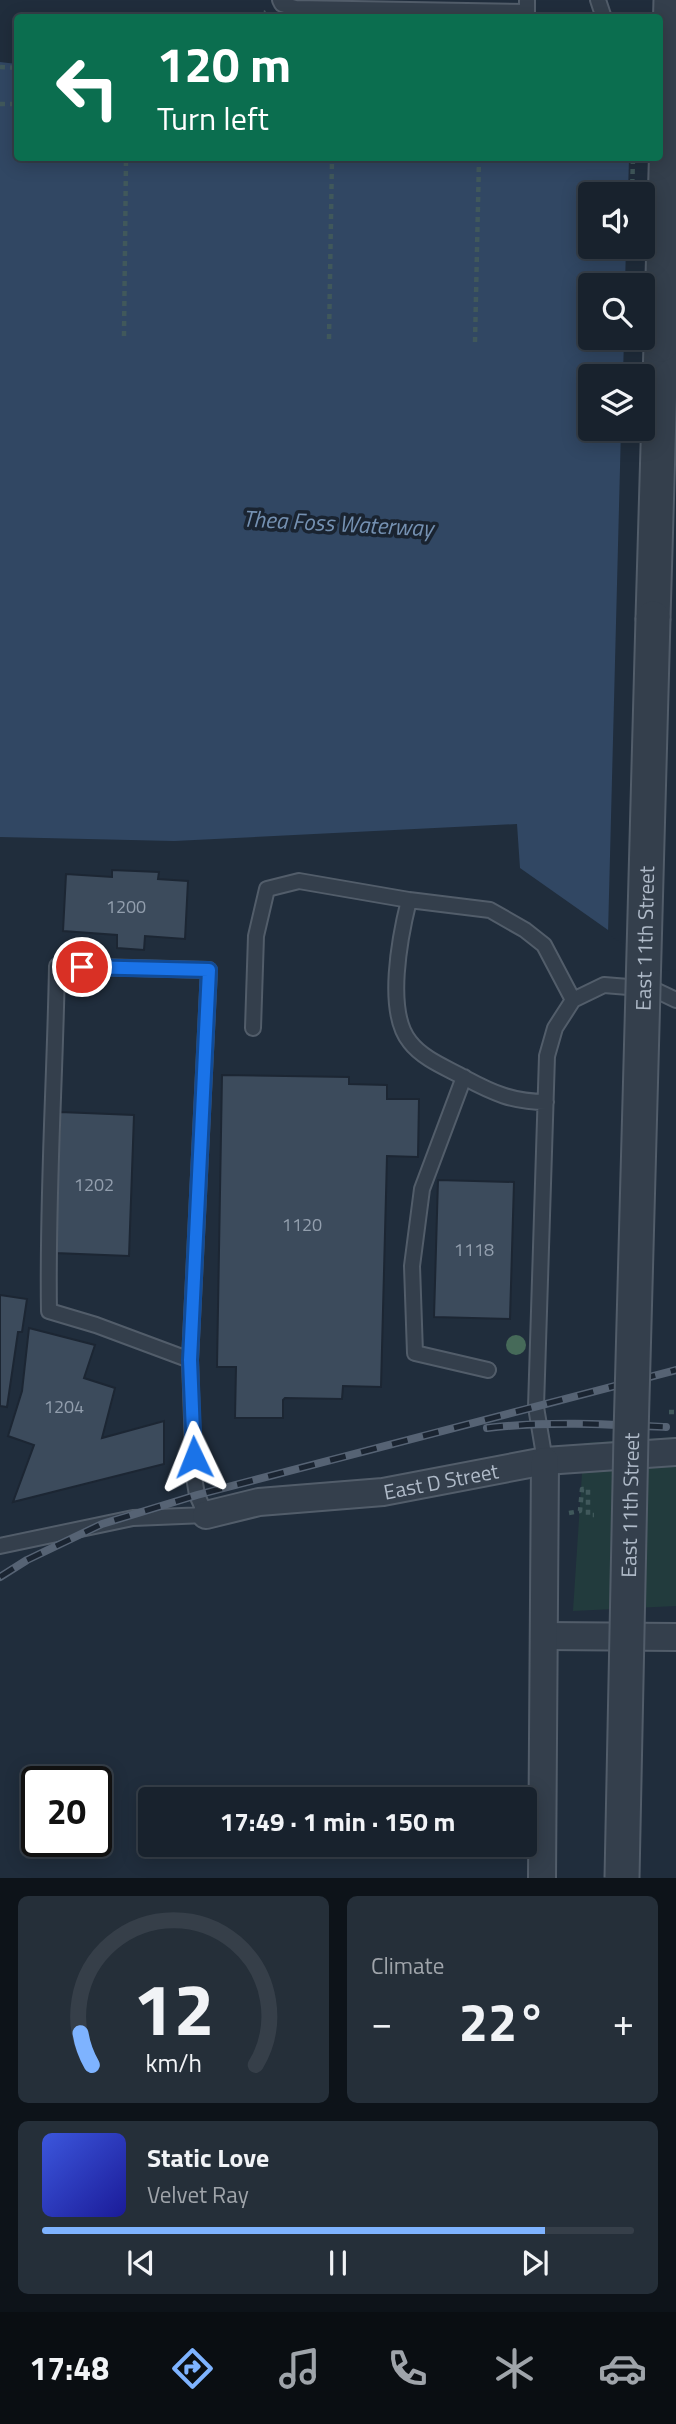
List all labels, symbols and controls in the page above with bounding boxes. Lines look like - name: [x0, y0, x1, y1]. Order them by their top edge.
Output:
- text: 120 m: [157, 26, 291, 101]
- icon: left: [42, 42, 133, 133]
- text: Turn left: [157, 94, 269, 142]
- map controls: [578, 182, 655, 441]
- button: sound: [578, 182, 655, 259]
- button: search: [578, 273, 655, 350]
- button: layers: [578, 364, 655, 441]
- water label: Thea Foss Waterway: [242, 501, 436, 546]
- street label: East 11th Street: [626, 865, 662, 1011]
- house number: 1200: [106, 893, 146, 920]
- pin: [52, 937, 112, 997]
- icon: arrive: [63, 948, 101, 986]
- house number: 1202: [74, 1171, 114, 1198]
- house number: 1120: [282, 1211, 322, 1238]
- house number: 1118: [454, 1236, 494, 1263]
- house number: 1204: [44, 1393, 84, 1420]
- position arrow: [157, 1420, 231, 1494]
- street label: East 11th Street: [612, 1432, 647, 1578]
- street label: East D Street: [381, 1454, 502, 1508]
- speed limit sign: 20: [21, 1766, 112, 1857]
- text: 17:49 · 1 min · 150 m: [220, 1802, 455, 1841]
- text: Climate: [371, 1948, 444, 1983]
- text: 12: [133, 1954, 214, 2064]
- text: 22°: [459, 1982, 546, 2061]
- text: −: [371, 1993, 392, 2051]
- text: +: [613, 1993, 634, 2051]
- text: km/h: [145, 2044, 202, 2082]
- text: Static Love: [147, 2138, 269, 2177]
- text: Velvet Ray: [147, 2177, 249, 2212]
- icon: previous: [122, 2244, 160, 2282]
- icon: pause: [319, 2244, 357, 2282]
- icon: next: [516, 2244, 554, 2282]
- text: 17:48: [29, 2344, 109, 2392]
- icon: directions: [168, 2344, 217, 2393]
- icon: music: [275, 2344, 324, 2393]
- icon: phone: [383, 2344, 432, 2393]
- icon: climate: [490, 2344, 539, 2393]
- icon: car: [598, 2344, 647, 2393]

